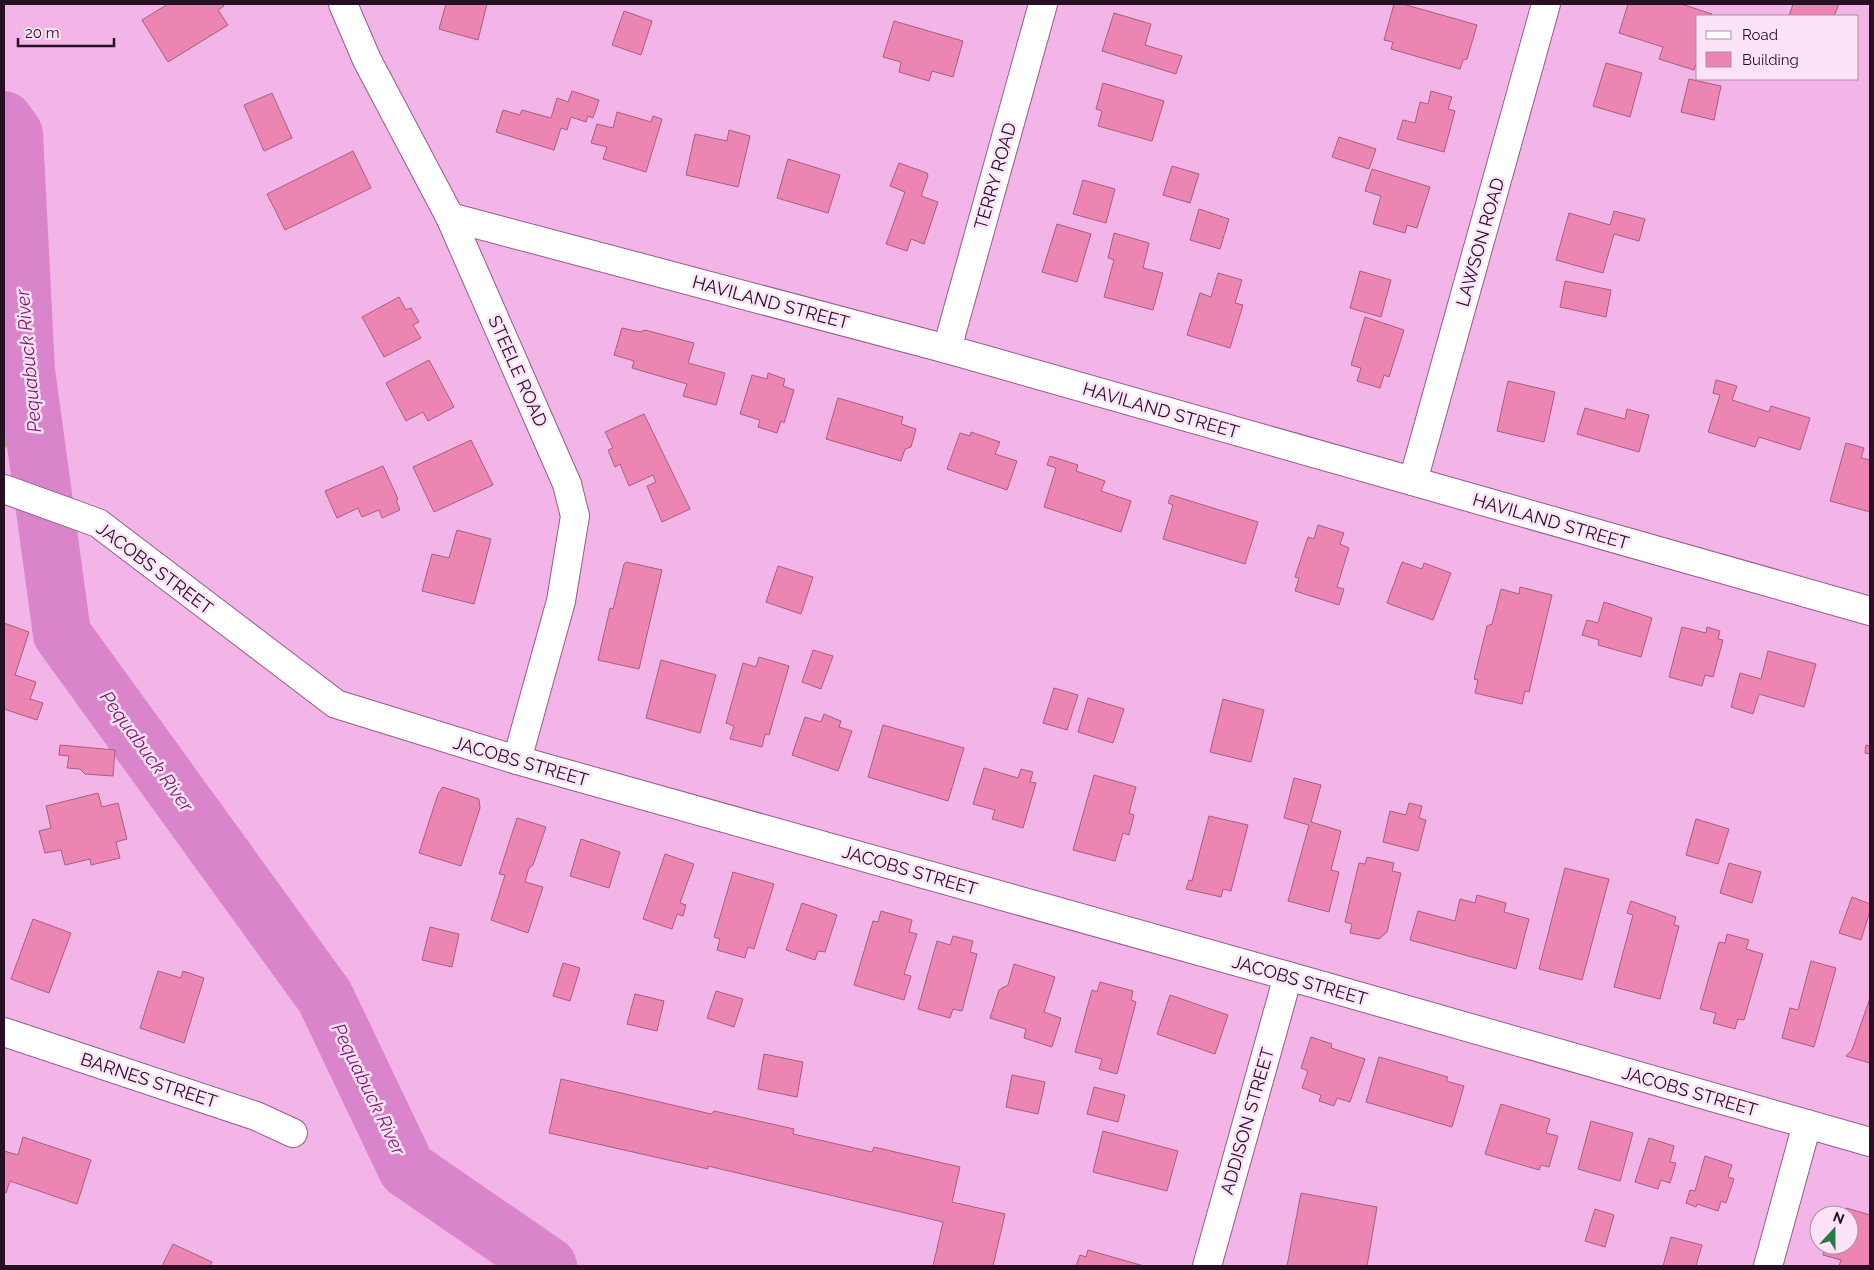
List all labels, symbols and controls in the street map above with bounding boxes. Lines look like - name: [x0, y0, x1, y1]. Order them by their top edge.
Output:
- scale bar: [18, 15, 114, 47]
- legend: [1696, 15, 1859, 80]
- text: 20 m: [25, 24, 60, 42]
- text: Road: [1742, 26, 1778, 44]
- text: Building: [1742, 51, 1799, 69]
- street label: TERRY ROAD: [970, 120, 1020, 232]
- street label: LAWSON ROAD: [1452, 175, 1508, 309]
- street label: HAVILAND STREET: [690, 271, 852, 333]
- water label: Pequabuck River: [11, 287, 45, 433]
- street label: STEELE ROAD: [484, 312, 552, 430]
- street label: HAVILAND STREET: [1080, 378, 1242, 442]
- street label: HAVILAND STREET: [1470, 489, 1632, 553]
- street label: JACOBS STREET: [93, 518, 217, 618]
- water label: Pequabuck River: [96, 686, 199, 817]
- street label: JACOBS STREET: [451, 732, 591, 790]
- street label: JACOBS STREET: [840, 841, 980, 899]
- street label: JACOBS STREET: [1230, 951, 1370, 1009]
- water label: Pequabuck River: [328, 1020, 411, 1160]
- street label: ADDISON STREET: [1216, 1045, 1278, 1197]
- street label: BARNES STREET: [78, 1048, 220, 1112]
- street label: JACOBS STREET: [1620, 1062, 1760, 1120]
- north arrow: [1809, 1205, 1859, 1255]
- text: N: [1831, 1208, 1847, 1227]

